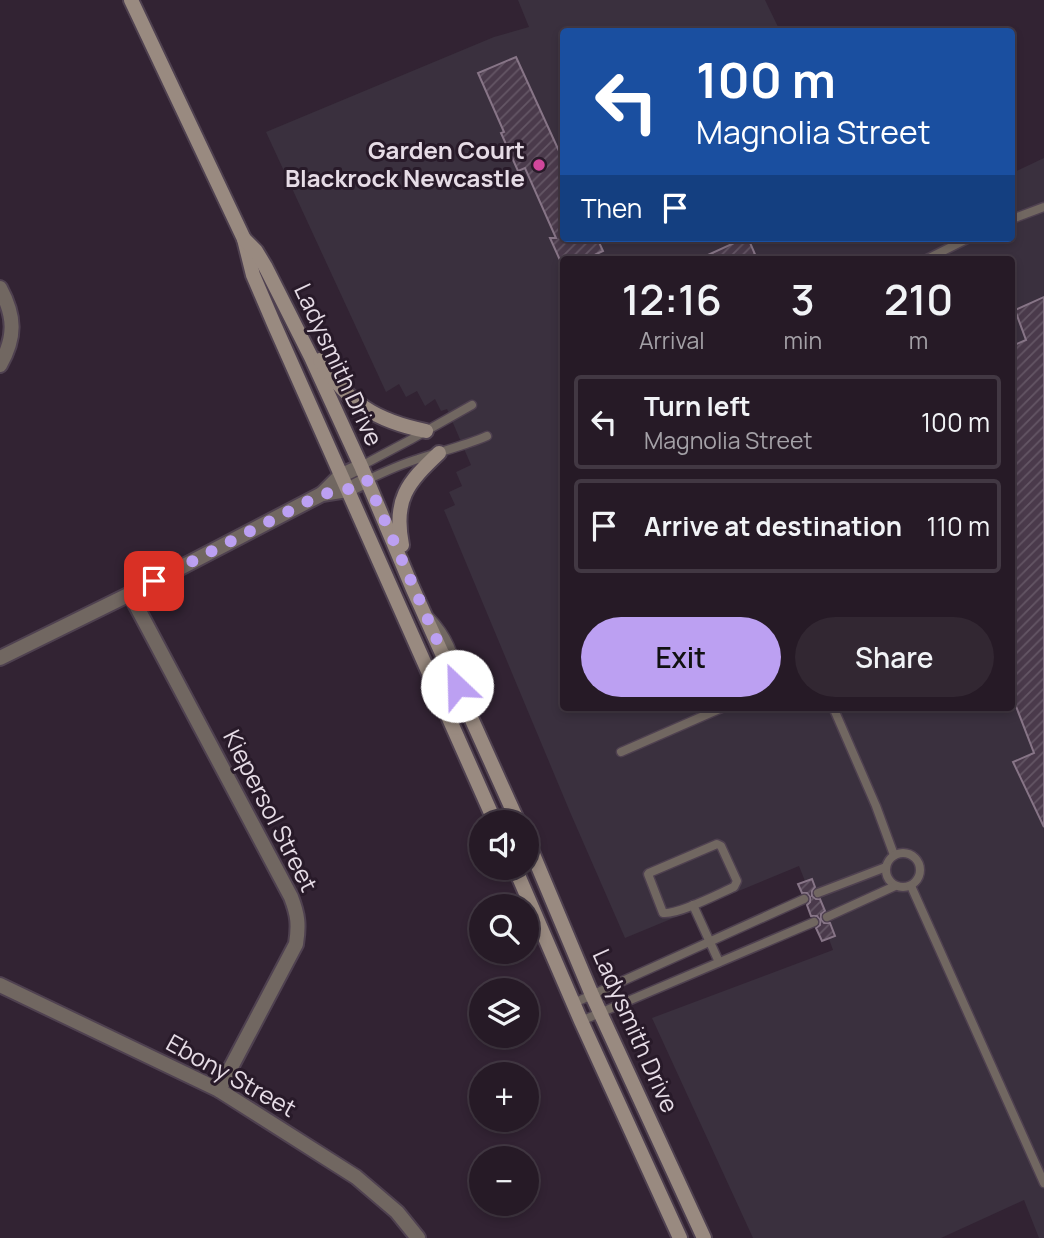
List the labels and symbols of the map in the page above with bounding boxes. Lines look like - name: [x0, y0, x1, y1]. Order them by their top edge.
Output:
- place label: Garden Court Blackrock Newcastle: [285, 133, 525, 194]
- marker: Garden Court Blackrock Newcastle: [531, 157, 547, 173]
- street label: Ladysmith Drive: [287, 278, 391, 451]
- pin: [124, 551, 184, 611]
- position arrow: [420, 649, 494, 723]
- street label: Kiepersol Street: [216, 724, 326, 897]
- street label: Ladysmith Drive: [586, 943, 687, 1117]
- street label: Ebony Street: [161, 1025, 303, 1124]

